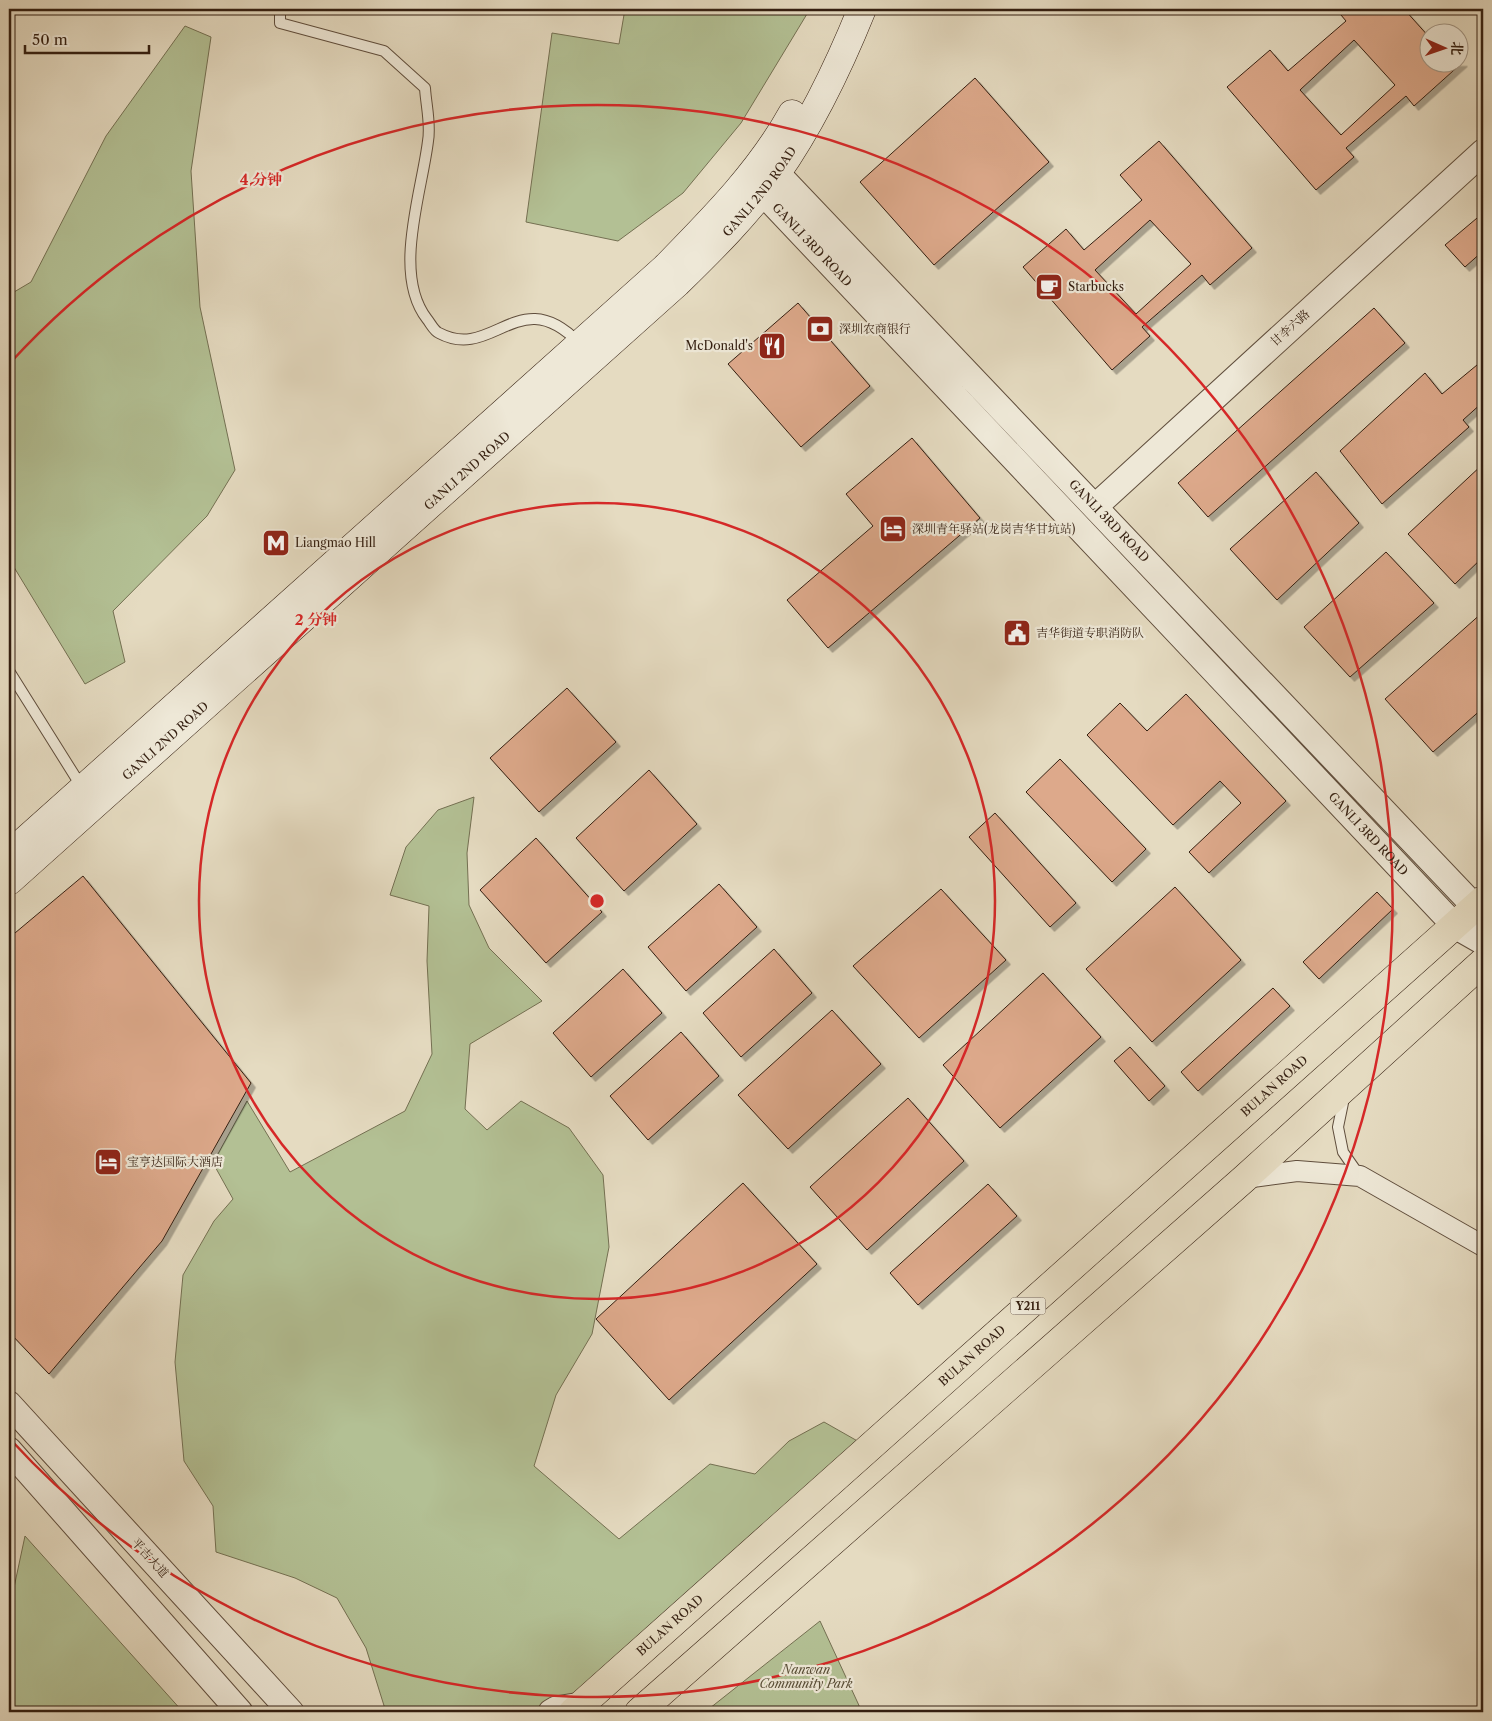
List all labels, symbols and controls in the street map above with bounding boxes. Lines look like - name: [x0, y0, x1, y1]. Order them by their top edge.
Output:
- scale bar: [25, 22, 149, 54]
- north arrow: [1420, 22, 1470, 72]
- text: 50 m: [32, 30, 68, 49]
- text: 北: [1448, 41, 1466, 56]
- street label: GANLI 2ND ROAD: [719, 143, 799, 239]
- text: 4 分钟: [240, 170, 282, 189]
- street label: GANLI 3RD ROAD: [769, 200, 855, 290]
- cafe icon: Starbucks: [1034, 272, 1064, 302]
- place label: Starbucks: [1068, 279, 1124, 294]
- street label: 甘李六路: [1267, 306, 1313, 349]
- bank icon: 深圳农商银行: [805, 314, 835, 344]
- place label: 深圳农商银行: [839, 321, 911, 336]
- restaurant icon: McDonald's: [757, 331, 787, 361]
- place label: McDonald's: [685, 338, 753, 353]
- street label: GANLI 2ND ROAD: [421, 428, 513, 513]
- street label: GANLI 3RD ROAD: [1066, 476, 1153, 565]
- hotel icon: 深圳青年驿站(龙岗吉华甘坑站): [878, 514, 908, 544]
- place label: 深圳青年驿站(龙岗吉华甘坑站): [912, 521, 1076, 536]
- metro station icon: Liangmao Hill: [261, 528, 291, 558]
- place label: Liangmao Hill: [295, 535, 376, 550]
- text: 2 分钟: [295, 610, 337, 629]
- public building icon: 吉华街道专职消防队: [1002, 618, 1032, 648]
- place label: 吉华街道专职消防队: [1036, 625, 1144, 640]
- street label: GANLI 2ND ROAD: [119, 698, 212, 783]
- street label: GANLI 3RD ROAD: [1325, 789, 1412, 879]
- centre of rings: [588, 892, 606, 910]
- street label: BULAN ROAD: [1238, 1052, 1311, 1119]
- hotel icon: 宝亨达国际大酒店: [93, 1147, 123, 1177]
- place label: 宝亨达国际大酒店: [127, 1154, 223, 1169]
- road number: Y211: [1010, 1298, 1046, 1314]
- street label: BULAN ROAD: [935, 1322, 1009, 1389]
- street label: 平吉大道: [129, 1535, 172, 1581]
- street label: BULAN ROAD: [633, 1591, 706, 1659]
- park label: Nanwan Community Park: [759, 1662, 853, 1691]

